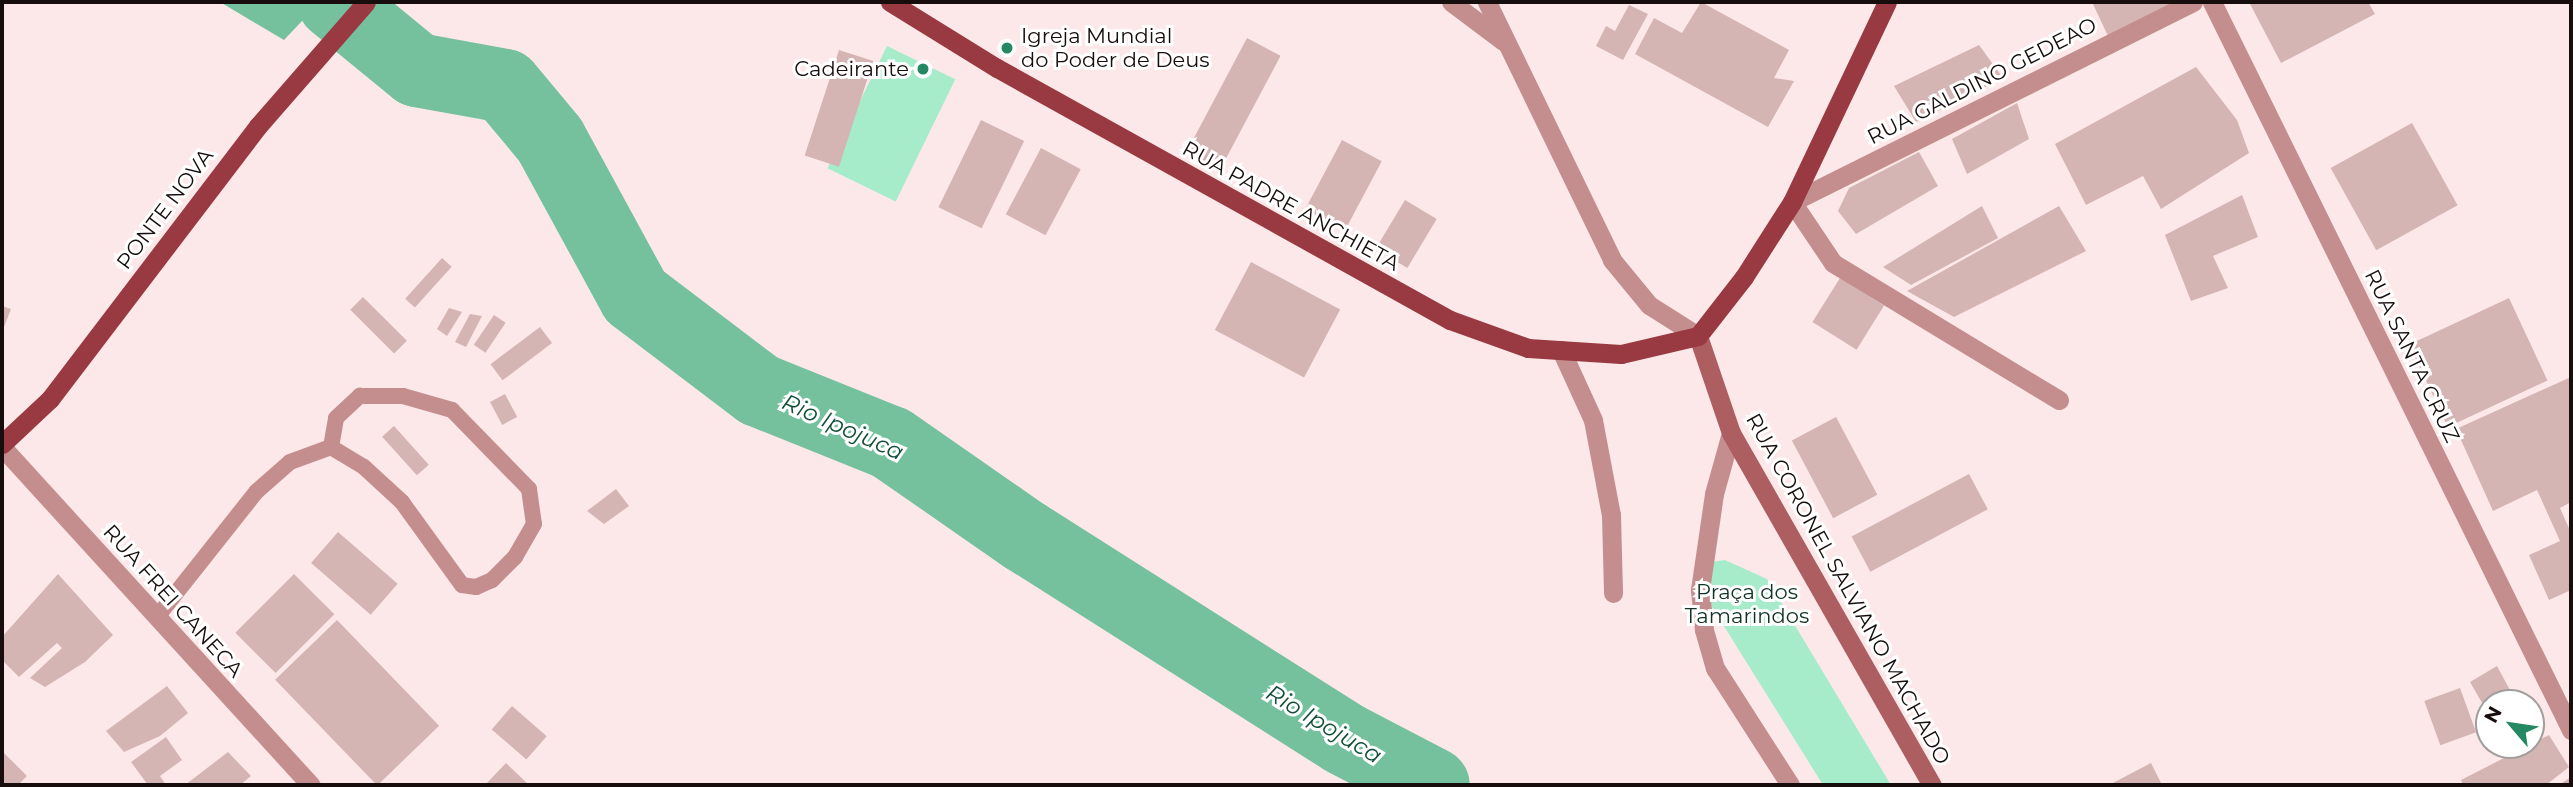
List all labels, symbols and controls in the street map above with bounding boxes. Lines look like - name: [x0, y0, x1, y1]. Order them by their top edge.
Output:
- street label: RUA GALDINO GEDEAO: [1863, 12, 2101, 150]
- place label: Igreja Mundial do Poder de Deus: [1021, 23, 1210, 73]
- marker: Igreja Mundial do Poder de Deus: [999, 40, 1015, 56]
- place label: Cadeirante: [794, 56, 909, 82]
- marker: Cadeirante: [915, 61, 931, 77]
- street label: RUA PADRE ANCHIETA: [1178, 136, 1404, 276]
- street label: PONTE NOVA: [111, 144, 219, 274]
- street label: RUA SANTA CRUZ: [2359, 265, 2465, 447]
- water label: Rio Ipojuca: [778, 388, 908, 466]
- street label: RUA CORONEL SALVIANO MACHADO: [1741, 409, 1955, 769]
- street label: RUA FREI CANECA: [98, 519, 248, 683]
- park label: Praça dos Tamarindos: [1685, 579, 1809, 629]
- water label: Rio Ipojuca: [1261, 679, 1387, 769]
- north arrow: [2475, 689, 2545, 759]
- text: N: [2479, 702, 2507, 727]

